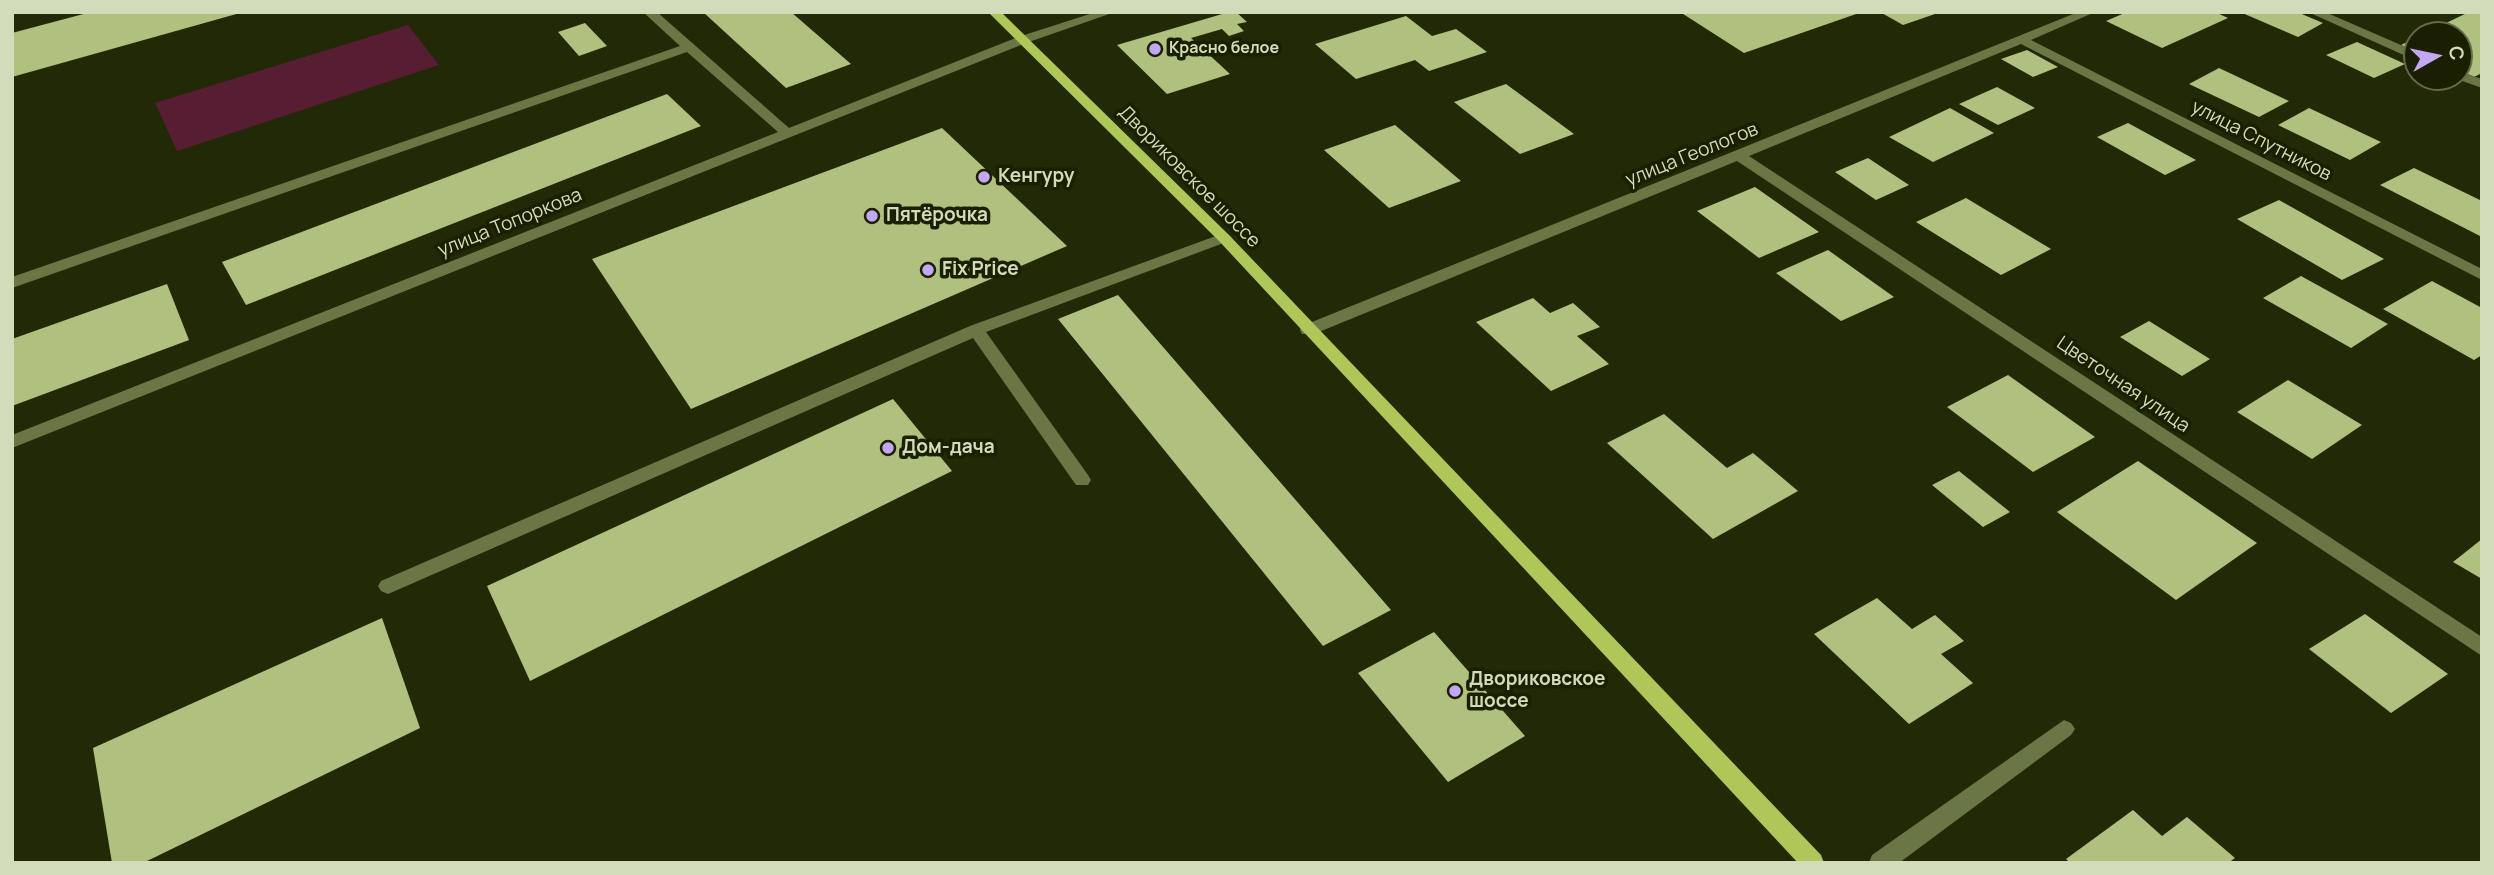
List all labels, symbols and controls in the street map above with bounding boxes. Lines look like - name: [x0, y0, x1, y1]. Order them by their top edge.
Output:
- north arrow: [2403, 21, 2473, 91]
- place label: Красно белое: [1169, 39, 1279, 59]
- marker: Красно белое: [1147, 41, 1163, 57]
- text: С: [2443, 44, 2471, 62]
- street label: улица Спутников: [2187, 96, 2335, 186]
- street label: Двориковское шоссе: [1113, 101, 1265, 253]
- street label: улица Геологов: [1622, 118, 1762, 192]
- place label: Кенгуру: [998, 166, 1074, 188]
- marker: Кенгуру: [976, 169, 992, 185]
- street label: улица Топоркова: [435, 184, 585, 262]
- place label: Пятёрочка: [886, 205, 988, 227]
- marker: Пятёрочка: [864, 208, 880, 224]
- place label: Fix Price: [942, 259, 1019, 281]
- marker: Fix Price: [920, 262, 936, 278]
- street label: Цветочная улица: [2052, 332, 2194, 438]
- place label: Дом-дача: [902, 437, 995, 459]
- marker: Дом-дача: [880, 440, 896, 456]
- place label: Двориковское шоссе: [1469, 669, 1605, 713]
- marker: Двориковское шоссе: [1447, 683, 1463, 699]

